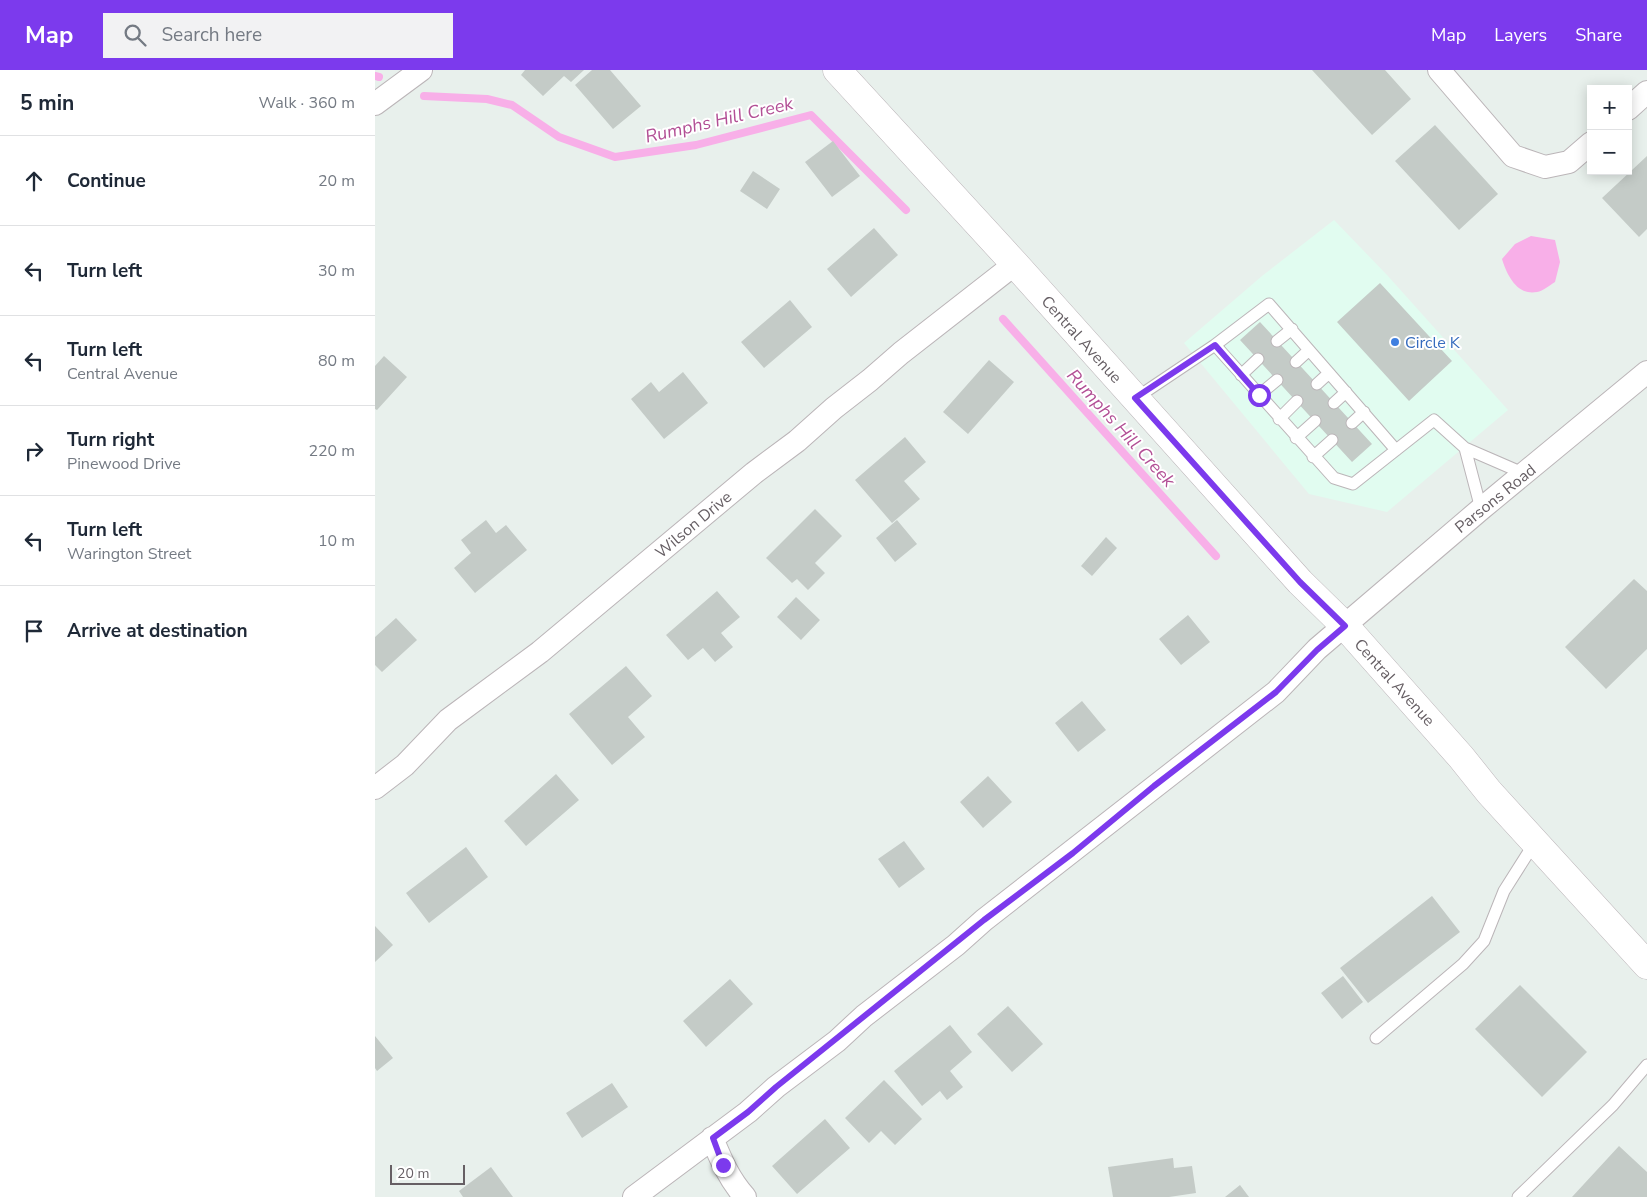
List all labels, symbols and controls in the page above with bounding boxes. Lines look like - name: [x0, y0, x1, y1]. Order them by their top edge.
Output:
- search box: [103, 13, 453, 58]
- text: Map: [25, 19, 73, 51]
- icon: search: [121, 21, 149, 49]
- text: Search here: [161, 22, 262, 48]
- text: Map: [1431, 23, 1466, 47]
- text: Layers: [1494, 23, 1547, 47]
- text: Share: [1575, 23, 1622, 47]
- map controls: [1587, 85, 1632, 175]
- button: +: [1587, 85, 1632, 130]
- text: 5 min: [20, 89, 74, 117]
- water label: Rumphs Hill Creek: [643, 91, 796, 149]
- text: Walk · 360 m: [259, 92, 355, 114]
- button: −: [1587, 130, 1632, 175]
- icon: ahead: [20, 167, 48, 195]
- text: Continue: [67, 168, 146, 194]
- text: 20 m: [318, 170, 355, 192]
- icon: left: [20, 257, 48, 285]
- text: Turn left: [67, 258, 142, 284]
- text: 30 m: [318, 260, 355, 282]
- street label: Central Avenue: [1036, 291, 1127, 388]
- place label: Circle K: [1405, 332, 1461, 354]
- marker: Circle K: [1389, 336, 1401, 348]
- text: Turn left: [67, 337, 142, 363]
- icon: left: [20, 347, 48, 375]
- text: 80 m: [318, 350, 355, 372]
- text: Central Avenue: [67, 363, 178, 385]
- water label: Rumphs Hill Creek: [1061, 364, 1181, 493]
- route start: [1248, 384, 1271, 407]
- text: Turn right: [67, 427, 154, 453]
- icon: right: [20, 437, 48, 465]
- text: 220 m: [308, 440, 355, 462]
- text: Pinewood Drive: [67, 453, 181, 475]
- street label: Parsons Road: [1450, 459, 1541, 538]
- street label: Wilson Drive: [651, 486, 737, 563]
- text: Turn left: [67, 517, 142, 543]
- icon: left: [20, 527, 48, 555]
- text: 10 m: [318, 530, 355, 552]
- text: Warington Street: [67, 543, 191, 565]
- icon: arrive: [20, 617, 48, 645]
- text: Arrive at destination: [67, 618, 248, 644]
- street label: Central Avenue: [1349, 634, 1440, 731]
- route end: [712, 1154, 735, 1177]
- scale bar: [390, 1162, 465, 1185]
- text: 20 m: [397, 1164, 429, 1183]

